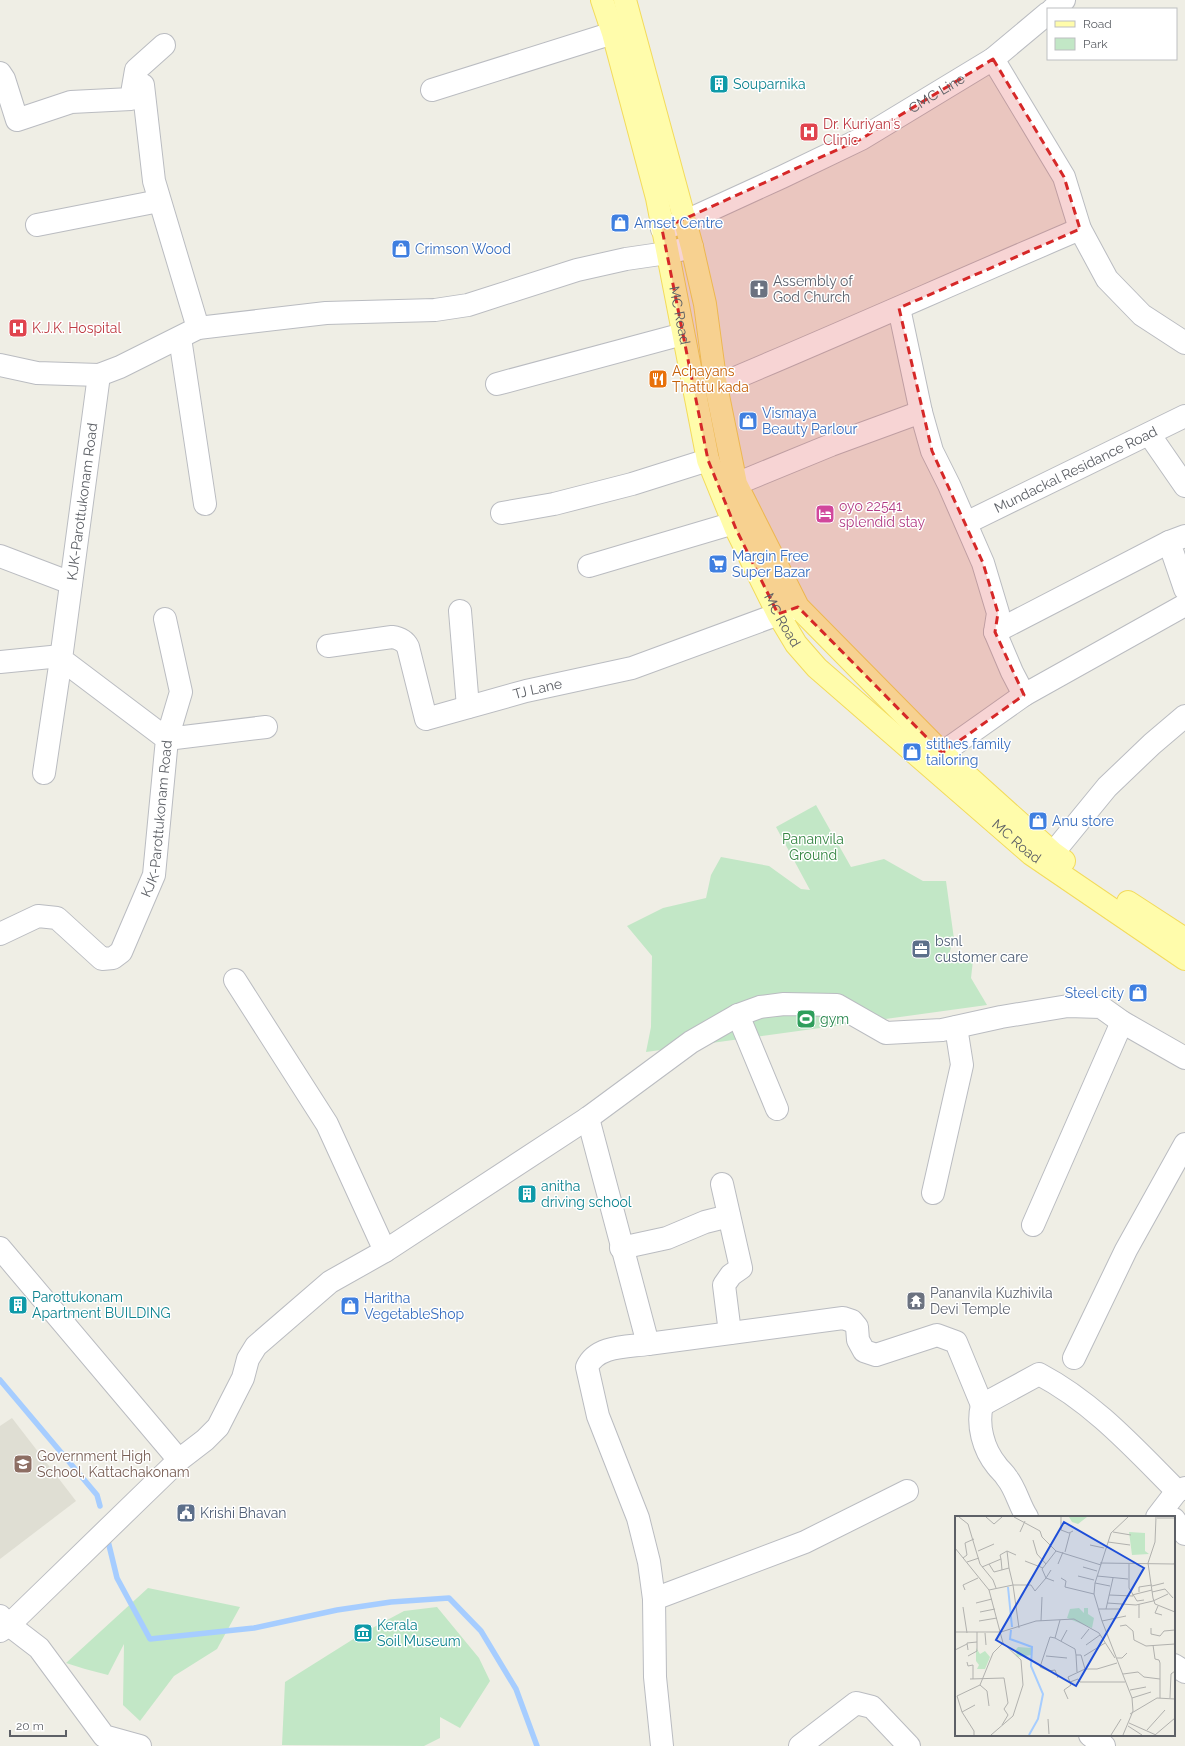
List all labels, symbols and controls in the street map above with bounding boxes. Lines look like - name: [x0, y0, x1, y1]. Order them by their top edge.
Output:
- legend: [1047, 8, 1177, 60]
- text: Road: [1083, 17, 1112, 31]
- text: Park: [1083, 37, 1108, 51]
- street label: CMC Line: [906, 70, 968, 116]
- building icon: Souparnika: [708, 73, 730, 95]
- place label: Souparnika: [733, 76, 806, 92]
- place label: Dr. Kuriyan's Clinic: [823, 116, 901, 148]
- hospital icon: Dr. Kuriyan's Clinic: [798, 121, 820, 143]
- shop icon: Amset Centre: [609, 212, 631, 234]
- place label: Amset Centre: [634, 215, 723, 231]
- shop icon: Crimson Wood: [390, 238, 412, 260]
- place label: Crimson Wood: [415, 241, 511, 257]
- place label: Assembly of God Church: [773, 273, 854, 305]
- church icon: Assembly of God Church: [748, 278, 770, 300]
- street label: MC Road: [666, 285, 693, 346]
- hospital icon: K.J.K. Hospital: [7, 317, 29, 339]
- place label: K.J.K. Hospital: [32, 320, 121, 336]
- place label: Achayans Thattu kada: [672, 363, 749, 395]
- restaurant icon: Achayans Thattu kada: [647, 368, 669, 390]
- place label: Vismaya Beauty Parlour: [762, 405, 858, 437]
- shop icon: Vismaya Beauty Parlour: [737, 410, 759, 432]
- street label: KJK-Parottukonam Road: [64, 422, 101, 581]
- street label: Mundackal Residance Road: [992, 423, 1160, 516]
- place label: oyo 22541 splendid stay: [839, 498, 925, 530]
- hotel icon: oyo 22541 splendid stay: [814, 503, 836, 525]
- place label: Margin Free Super Bazar: [732, 548, 810, 580]
- supermarket icon: Margin Free Super Bazar: [707, 553, 729, 575]
- street label: MC Road: [761, 590, 804, 650]
- street label: TJ Lane: [511, 675, 563, 702]
- place label: stithes family tailoring: [926, 736, 1012, 768]
- street label: KJK-Parottukonam Road: [138, 739, 175, 899]
- shop icon: stithes family tailoring: [901, 741, 923, 763]
- shop icon: Anu store: [1027, 810, 1049, 832]
- place label: Anu store: [1052, 813, 1114, 829]
- street label: MC Road: [989, 816, 1044, 866]
- park label: Pananvila Ground: [782, 831, 844, 863]
- place label: bsnl customer care: [935, 933, 1028, 965]
- office icon: bsnl customer care: [910, 938, 932, 960]
- shop icon: Steel city: [1127, 982, 1149, 1004]
- place label: Steel city: [1065, 985, 1124, 1001]
- sports icon: gym: [795, 1008, 817, 1030]
- place label: gym: [820, 1011, 849, 1027]
- place label: anitha driving school: [541, 1178, 632, 1210]
- building icon: anitha driving school: [516, 1183, 538, 1205]
- place label: Pananvila Kuzhivila Devi Temple: [930, 1285, 1053, 1317]
- place label: Parottukonam Apartment BUILDING: [32, 1289, 171, 1321]
- place label: Haritha VegetableShop: [364, 1290, 465, 1322]
- temple icon: Pananvila Kuzhivila Devi Temple: [905, 1290, 927, 1312]
- building icon: Parottukonam Apartment BUILDING: [7, 1294, 29, 1316]
- shop icon: Haritha VegetableShop: [339, 1295, 361, 1317]
- place label: Government High School, Kattachakonam: [37, 1448, 190, 1480]
- school or university icon: Government High School, Kattachakonam: [12, 1453, 34, 1475]
- public building icon: Krishi Bhavan: [175, 1502, 197, 1524]
- place label: Krishi Bhavan: [200, 1505, 286, 1521]
- inset map: [955, 1516, 1175, 1736]
- place label: Kerala Soil Museum: [377, 1617, 461, 1649]
- museum icon: Kerala Soil Museum: [352, 1622, 374, 1644]
- scale bar: [10, 1712, 66, 1738]
- text: 20 m: [16, 1719, 44, 1733]

